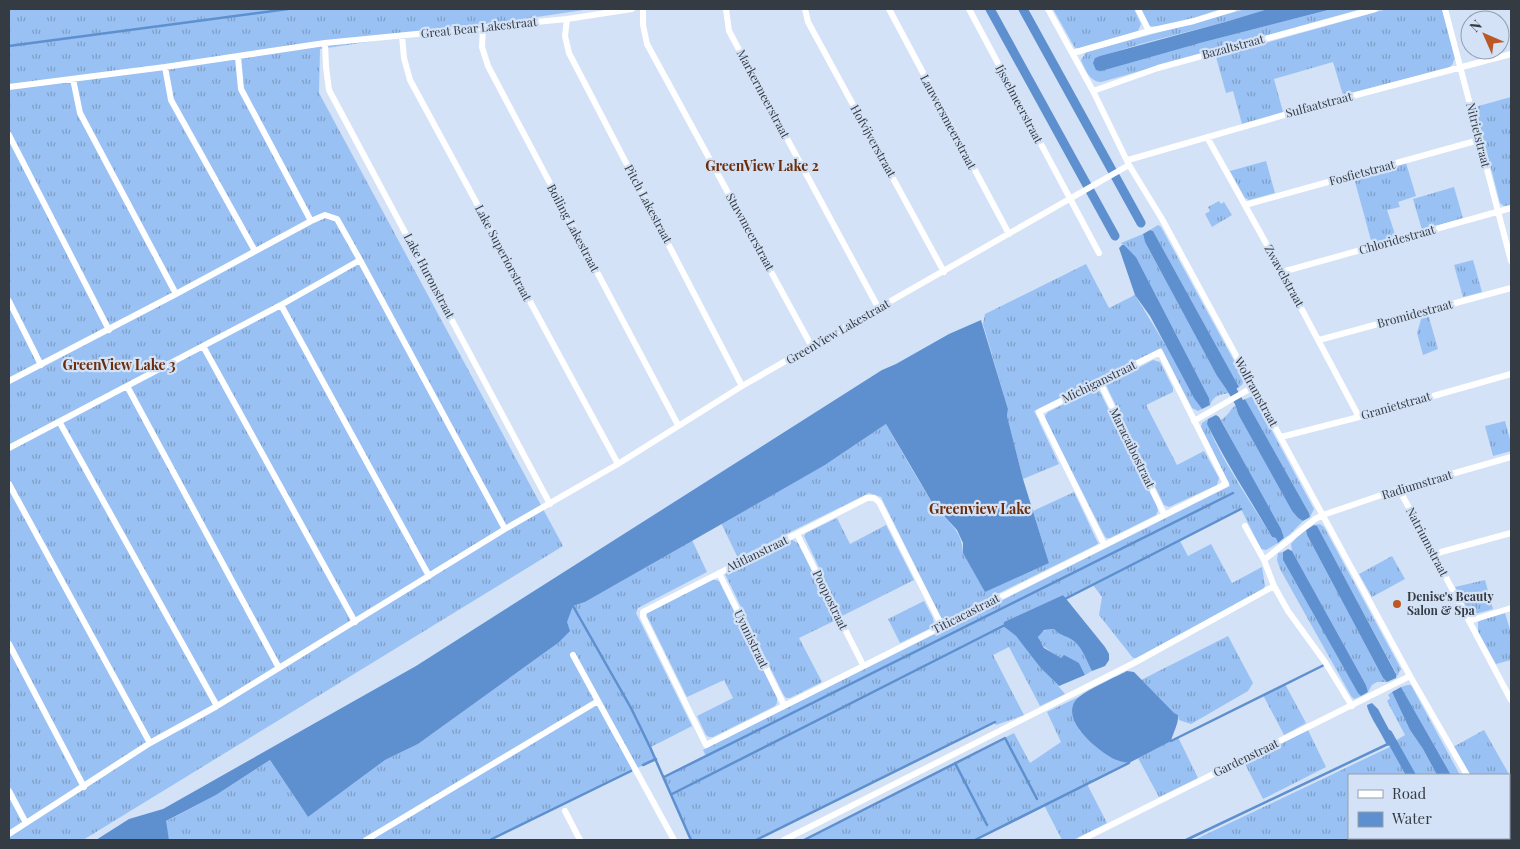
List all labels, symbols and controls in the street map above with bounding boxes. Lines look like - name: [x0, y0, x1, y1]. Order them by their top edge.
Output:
- north arrow: [1460, 10, 1510, 60]
- street label: Great Bear Lakestraat: [420, 13, 539, 41]
- text: N: [1465, 15, 1486, 36]
- street label: Bazaltstraat: [1200, 30, 1266, 62]
- street label: Markermeerstraat: [734, 46, 794, 141]
- street label: Ijsselmeerstraat: [992, 61, 1048, 146]
- street label: Lauwersmeerstraat: [917, 71, 981, 172]
- street label: Sulfaatstraat: [1284, 87, 1354, 121]
- street label: Nitrietstraat: [1463, 101, 1495, 170]
- street label: Hofvijverstraat: [847, 102, 901, 180]
- street label: Fosfietstraat: [1327, 155, 1397, 188]
- district label: GreenView Lake 2: [705, 156, 819, 175]
- street label: Pitch Lakestraat: [621, 161, 677, 246]
- street label: Boiling Lakestraat: [544, 181, 604, 275]
- street label: Stuwmeerstraat: [723, 190, 779, 274]
- street label: Lake Superiorstraat: [472, 202, 536, 304]
- street label: Chloridestraat: [1357, 220, 1437, 258]
- street label: Lake Huronstraat: [401, 230, 459, 322]
- street label: Zwavelstraat: [1261, 242, 1309, 310]
- street label: GreenView Lakestraat: [783, 295, 893, 367]
- street label: Bromidestraat: [1375, 295, 1455, 331]
- street label: Wolframstraat: [1231, 353, 1283, 430]
- district label: GreenView Lake 3: [62, 355, 176, 374]
- street label: Michiganstraat: [1059, 356, 1139, 406]
- street label: Granietstraat: [1359, 387, 1433, 423]
- street label: Maracaibostraat: [1107, 405, 1160, 491]
- street label: Radiumstraat: [1379, 466, 1455, 502]
- district label: Greenview Lake: [929, 499, 1031, 518]
- street label: Natriumstraat: [1403, 504, 1453, 580]
- street label: Atitlanstraat: [722, 531, 791, 575]
- street label: Poopostraat: [810, 567, 853, 633]
- place label: Denise's Beauty Salon & Spa: [1407, 588, 1494, 618]
- street label: Titicacastraat: [929, 589, 1003, 637]
- marker: Denise's Beauty Salon & Spa: [1391, 598, 1403, 610]
- street label: Uyunistraat: [731, 607, 773, 671]
- street label: Gardenstraat: [1210, 734, 1282, 780]
- legend: [1348, 774, 1510, 839]
- text: Road: [1392, 783, 1426, 803]
- text: Water: [1391, 808, 1432, 828]

